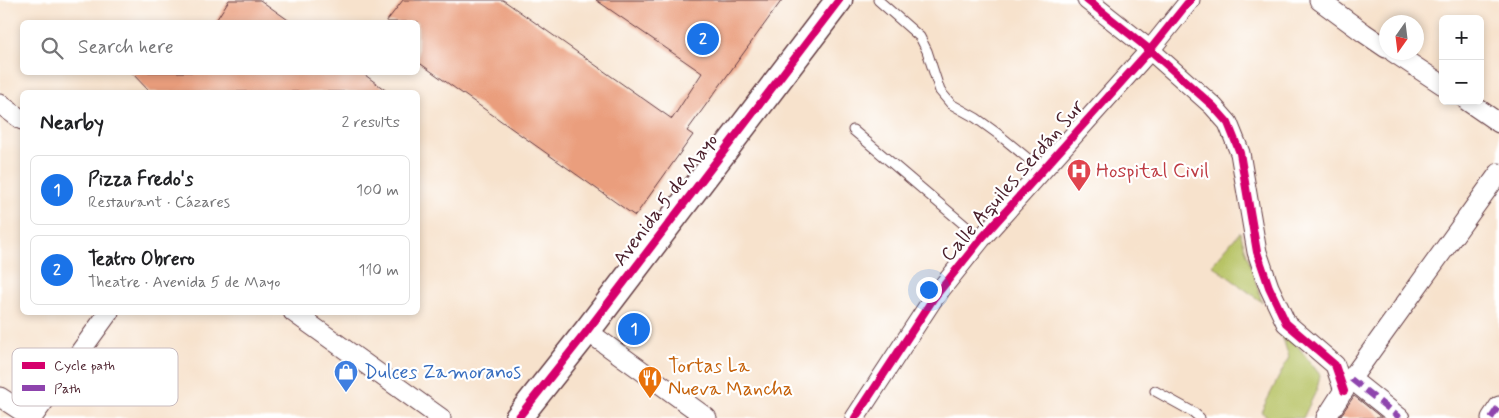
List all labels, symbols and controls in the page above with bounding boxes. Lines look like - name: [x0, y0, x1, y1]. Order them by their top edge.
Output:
- north arrow: [1379, 15, 1424, 60]
- map controls: [1439, 15, 1484, 105]
- button: +: [1439, 15, 1484, 60]
- search box: [20, 20, 420, 75]
- pin: 2: [687, 20, 719, 58]
- icon: search: [38, 34, 66, 62]
- text: Search here: [78, 35, 174, 60]
- button: −: [1439, 60, 1484, 105]
- street label: Calle Aquiles Serdán Sur: [935, 94, 1091, 268]
- text: Nearby: [40, 109, 104, 137]
- text: 2 results: [342, 112, 400, 133]
- street label: Avenida 5 de Mayo: [607, 128, 725, 272]
- hospital icon: Hospital Civil: [1066, 158, 1092, 192]
- place label: Hospital Civil: [1096, 158, 1209, 185]
- text: Pizza Fredo's: [88, 167, 193, 192]
- text: 1: [53, 180, 61, 201]
- text: 100 m: [356, 180, 399, 201]
- text: Restaurant · Cázares: [88, 192, 230, 213]
- text: Teatro Obrero: [88, 247, 195, 272]
- text: 2: [53, 260, 61, 281]
- text: 110 m: [358, 260, 399, 281]
- text: Theatre · Avenida 5 de Mayo: [88, 272, 280, 293]
- your location: [916, 277, 942, 303]
- pin: 1: [618, 310, 650, 348]
- legend: [12, 348, 178, 406]
- place label: Tortas La Nueva Mancha: [668, 353, 793, 403]
- text: Cycle path: [54, 357, 115, 375]
- shop icon: Dulces Zamoranos: [333, 359, 359, 393]
- place label: Dulces Zamoranos: [364, 359, 521, 386]
- restaurant icon: Tortas La Nueva Mancha: [637, 365, 663, 399]
- text: Path: [54, 380, 81, 398]

